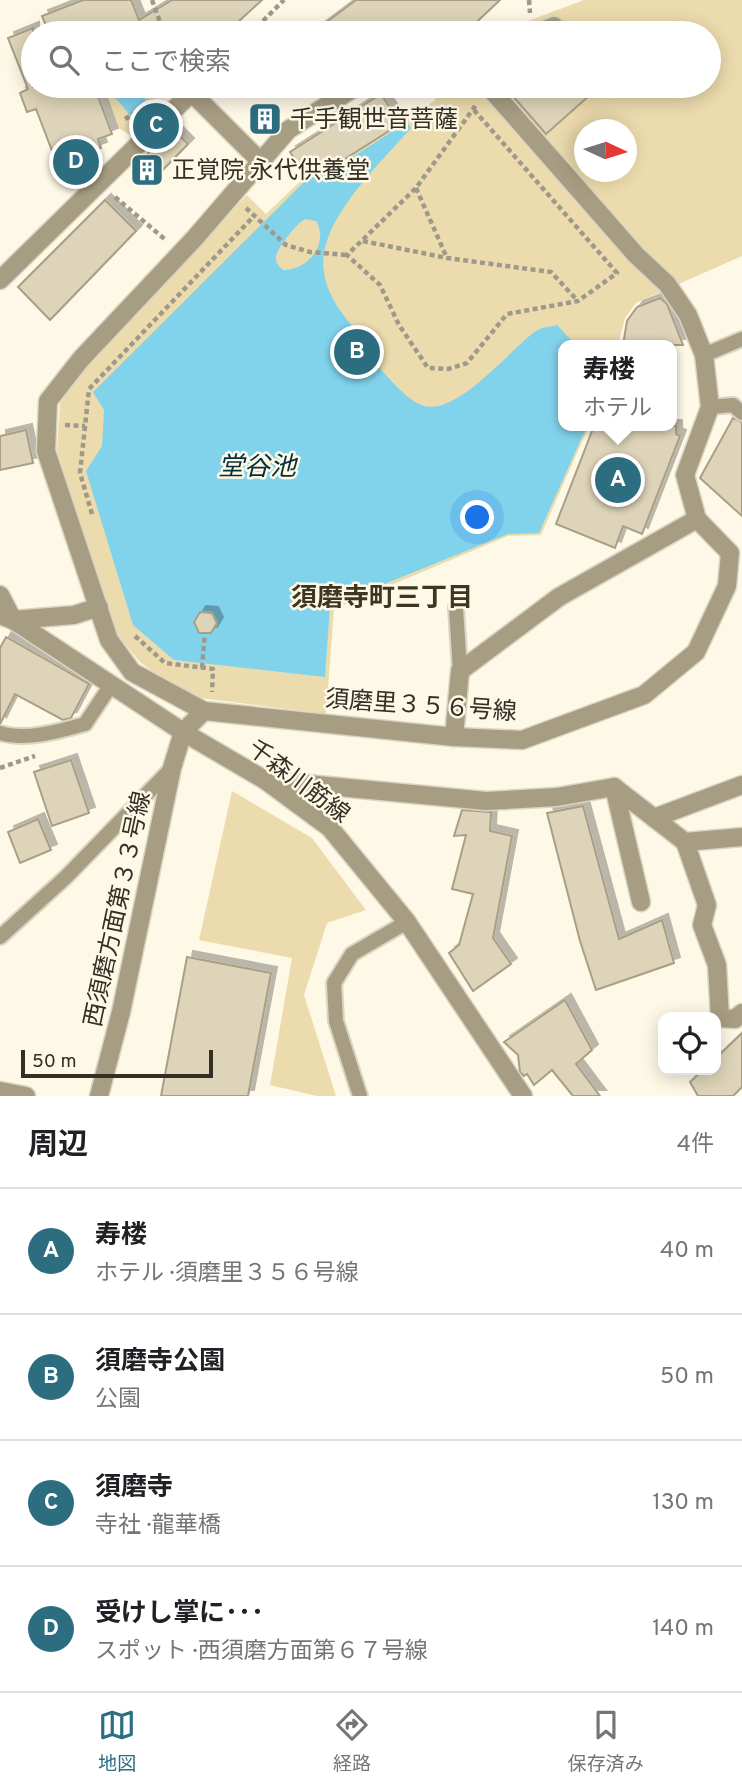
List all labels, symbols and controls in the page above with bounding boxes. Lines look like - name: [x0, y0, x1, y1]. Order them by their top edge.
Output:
- search box: [21, 21, 721, 98]
- icon: search: [45, 41, 83, 79]
- text: ここで検索: [101, 47, 231, 80]
- pin: C: [133, 100, 179, 152]
- building icon: 千手観世音菩薩: [246, 100, 284, 138]
- place label: 千手観世音菩薩: [290, 106, 458, 136]
- north arrow: [574, 119, 637, 182]
- pin: D: [53, 136, 99, 188]
- building icon: 正覚院 永代供養堂: [128, 151, 166, 189]
- place label: 正覚院 永代供養堂: [172, 157, 370, 187]
- pin: B: [334, 326, 380, 378]
- popup: [558, 340, 677, 431]
- text: 寿楼: [583, 355, 635, 388]
- text: ホテル: [583, 395, 652, 424]
- water label: 堂谷池: [218, 452, 299, 485]
- pin: A: [595, 454, 641, 506]
- your location: [460, 500, 494, 534]
- district label: 須磨寺町三丁目: [291, 583, 473, 616]
- street label: 須磨里３５６号線: [324, 685, 518, 729]
- street label: 千森川筋線: [241, 735, 355, 831]
- street label: 西須磨方面第３３号線: [79, 789, 159, 1030]
- map controls: [658, 1012, 721, 1075]
- button: locate: [658, 1012, 721, 1075]
- scale bar: [21, 1047, 214, 1079]
- text: 50 m: [32, 1050, 77, 1074]
- text: 周辺: [28, 1128, 88, 1165]
- text: 4件: [677, 1131, 714, 1160]
- text: 寿楼: [95, 1220, 147, 1253]
- text: A: [43, 1237, 59, 1266]
- text: 40 m: [660, 1237, 714, 1266]
- text: ホテル · 須磨里３５６号線: [95, 1260, 359, 1289]
- text: 須磨寺公園: [95, 1346, 225, 1379]
- text: B: [43, 1363, 59, 1392]
- text: 50 m: [660, 1363, 714, 1392]
- text: 公園: [95, 1386, 141, 1415]
- text: 須磨寺: [95, 1472, 173, 1505]
- text: C: [44, 1489, 58, 1518]
- text: 130 m: [652, 1489, 714, 1518]
- text: 寺社 · 龍華橋: [95, 1512, 221, 1541]
- text: 受けし掌に･･･: [95, 1598, 264, 1631]
- text: D: [43, 1615, 59, 1644]
- text: 140 m: [652, 1615, 714, 1644]
- text: スポット · 西須磨方面第６７号線: [95, 1638, 428, 1667]
- tab: 地図: [98, 1706, 136, 1777]
- tab: 経路: [333, 1706, 371, 1777]
- tab: 保存済み: [568, 1706, 644, 1777]

